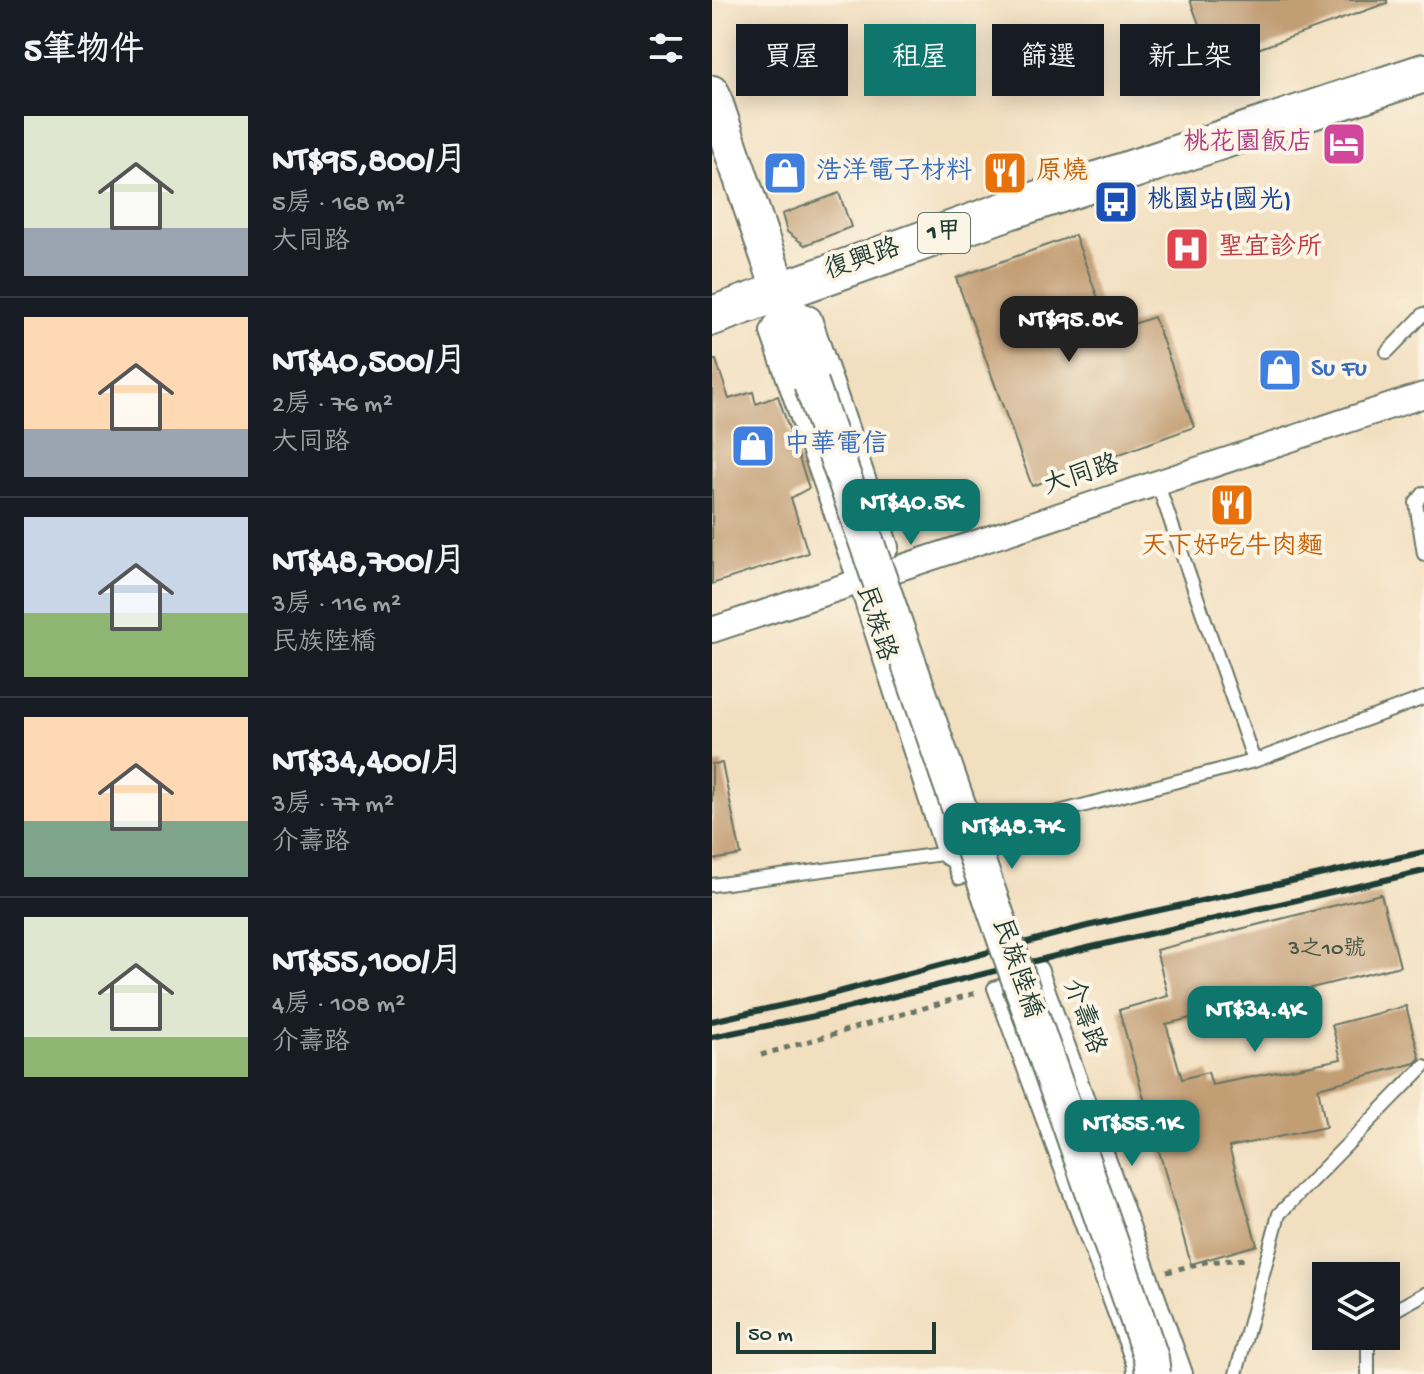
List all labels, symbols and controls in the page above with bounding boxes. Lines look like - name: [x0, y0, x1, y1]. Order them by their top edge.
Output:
- chip: 買屋: [736, 24, 848, 96]
- chip: 租屋: [864, 24, 976, 96]
- chip: 篩選: [992, 24, 1104, 96]
- chip: 新上架: [1120, 24, 1260, 96]
- icon: filters: [644, 26, 688, 70]
- text: 5筆物件: [24, 33, 144, 73]
- hotel icon: 桃花園飯店: [1320, 120, 1368, 168]
- place label: 桃花園飯店: [1183, 127, 1313, 160]
- text: NT$95,800/月: [272, 143, 468, 183]
- icon: home: [88, 148, 184, 244]
- shop icon: 浩洋電子材料: [761, 149, 809, 197]
- restaurant icon: 原燒: [981, 149, 1029, 197]
- place label: 浩洋電子材料: [816, 156, 972, 189]
- place label: 原燒: [1036, 156, 1088, 189]
- bus stop icon: 桃園站(國光): [1092, 178, 1140, 226]
- place label: 桃園站(國光): [1147, 186, 1292, 218]
- text: 5房 · 168 m²: [272, 190, 405, 221]
- road number: 1甲: [918, 213, 970, 253]
- hospital icon: 聖宜診所: [1163, 225, 1211, 273]
- text: 大同路: [272, 228, 350, 259]
- street label: 復興路: [820, 232, 905, 288]
- place label: 聖宜診所: [1218, 232, 1322, 265]
- pin: NT$95.8K: [986, 296, 1152, 364]
- text: NT$95.8K: [1018, 306, 1120, 337]
- text: NT$40,500/月: [272, 344, 467, 384]
- shop icon: Su Fu: [1256, 346, 1304, 394]
- icon: home: [88, 349, 184, 445]
- place label: Su Fu: [1311, 355, 1367, 386]
- text: 2房 · 76 m²: [272, 391, 393, 422]
- shop icon: 中華電信: [729, 422, 777, 470]
- text: 大同路: [272, 429, 350, 460]
- place label: 中華電信: [784, 429, 888, 462]
- street label: 大同路: [1039, 448, 1124, 504]
- pin: NT$40.5K: [828, 479, 994, 547]
- restaurant icon: 天下好吃牛肉麵: [1208, 481, 1256, 529]
- text: NT$40.5K: [860, 489, 962, 520]
- place label: 天下好吃牛肉麵: [1141, 531, 1323, 564]
- text: NT$48,700/月: [272, 544, 466, 584]
- icon: home: [88, 549, 184, 645]
- street label: 民族路: [847, 581, 903, 666]
- text: 3房 · 116 m²: [272, 591, 401, 622]
- text: 民族陸橋: [272, 629, 376, 660]
- text: NT$34,400/月: [272, 744, 464, 784]
- icon: home: [88, 749, 184, 845]
- text: 3房 · 77 m²: [272, 791, 394, 822]
- pin: NT$48.7K: [929, 803, 1095, 871]
- text: NT$48.7K: [961, 813, 1063, 844]
- text: 介壽路: [272, 829, 350, 860]
- street label: 民族陸橋: [983, 914, 1048, 1023]
- house number: 3之10號: [1288, 936, 1365, 963]
- text: NT$55,100/月: [272, 944, 464, 984]
- icon: home: [88, 949, 184, 1045]
- street label: 介壽路: [1054, 974, 1112, 1059]
- pin: NT$34.4K: [1172, 986, 1338, 1054]
- text: 4房 · 108 m²: [272, 991, 405, 1022]
- text: NT$34.4K: [1205, 996, 1305, 1027]
- text: 介壽路: [272, 1029, 350, 1060]
- pin: NT$55.1K: [1049, 1100, 1215, 1168]
- text: NT$55.1K: [1083, 1110, 1182, 1141]
- map controls: [1312, 1262, 1400, 1350]
- button: layers: [1312, 1262, 1400, 1350]
- scale bar: [736, 1318, 936, 1354]
- text: 50 m: [748, 1323, 793, 1349]

